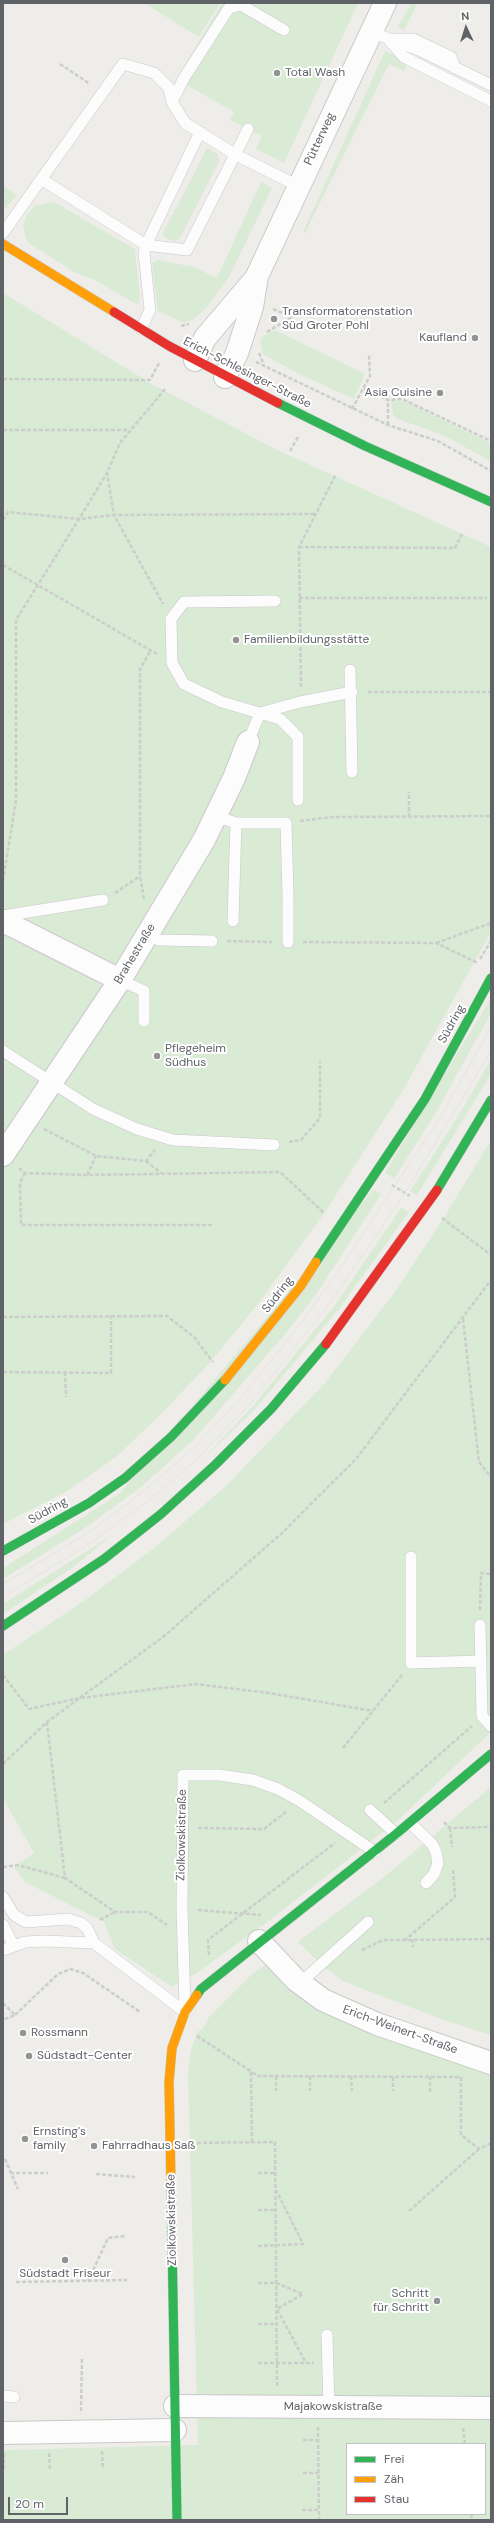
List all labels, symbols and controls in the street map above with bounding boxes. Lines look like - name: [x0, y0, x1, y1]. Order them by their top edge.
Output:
- north arrow: [446, 8, 486, 48]
- text: N: [461, 9, 470, 23]
- place label: Total Wash: [285, 66, 345, 80]
- marker: Total Wash: [272, 68, 282, 78]
- street label: Pütterweg: [301, 110, 339, 168]
- place label: Transformatorenstation Süd Groter Pohl: [282, 305, 412, 333]
- marker: Transformatorenstation Süd Groter Pohl: [269, 314, 279, 324]
- place label: Kaufland: [419, 331, 467, 345]
- marker: Kaufland: [470, 333, 480, 343]
- street label: Erich-Schlesinger-Straße: [181, 334, 313, 412]
- place label: Asia Cuisine: [364, 386, 432, 400]
- marker: Asia Cuisine: [435, 388, 445, 398]
- place label: Familienbildungsstätte: [244, 633, 369, 647]
- marker: Familienbildungsstätte: [231, 635, 241, 645]
- street label: Brahestraße: [111, 921, 159, 987]
- street label: Südring: [435, 1002, 469, 1046]
- place label: Pflegeheim Südhus: [165, 1042, 226, 1070]
- marker: Pflegeheim Südhus: [152, 1051, 162, 1061]
- street label: Südring: [259, 1274, 297, 1316]
- street label: Südring: [26, 1494, 70, 1528]
- street label: Ziolkowskistraße: [174, 1789, 190, 1881]
- street label: Erich-Weinert-Straße: [341, 2003, 459, 2057]
- place label: Rossmann: [31, 2026, 88, 2040]
- marker: Rossmann: [18, 2028, 28, 2038]
- place label: Südstadt-Center: [37, 2049, 132, 2063]
- marker: Südstadt-Center: [24, 2051, 34, 2061]
- place label: Ernsting's family: [33, 2125, 86, 2153]
- marker: Ernsting's family: [20, 2134, 30, 2144]
- place label: Fahrradhaus Saß: [102, 2139, 195, 2153]
- marker: Fahrradhaus Saß: [89, 2141, 99, 2151]
- street label: Ziolkowskistraße: [164, 2174, 180, 2266]
- marker: Südstadt Friseur: [60, 2255, 70, 2265]
- place label: Südstadt Friseur: [19, 2267, 111, 2281]
- place label: Schritt für Schritt: [373, 2287, 429, 2315]
- marker: Schritt für Schritt: [432, 2296, 442, 2306]
- street label: Majakowskistraße: [284, 2400, 382, 2414]
- legend: [346, 2443, 486, 2515]
- text: Frei: [384, 2451, 404, 2467]
- text: Zäh: [384, 2471, 404, 2487]
- scale bar: [10, 2489, 70, 2515]
- text: Stau: [384, 2491, 409, 2507]
- text: 20 m: [15, 2496, 44, 2512]

